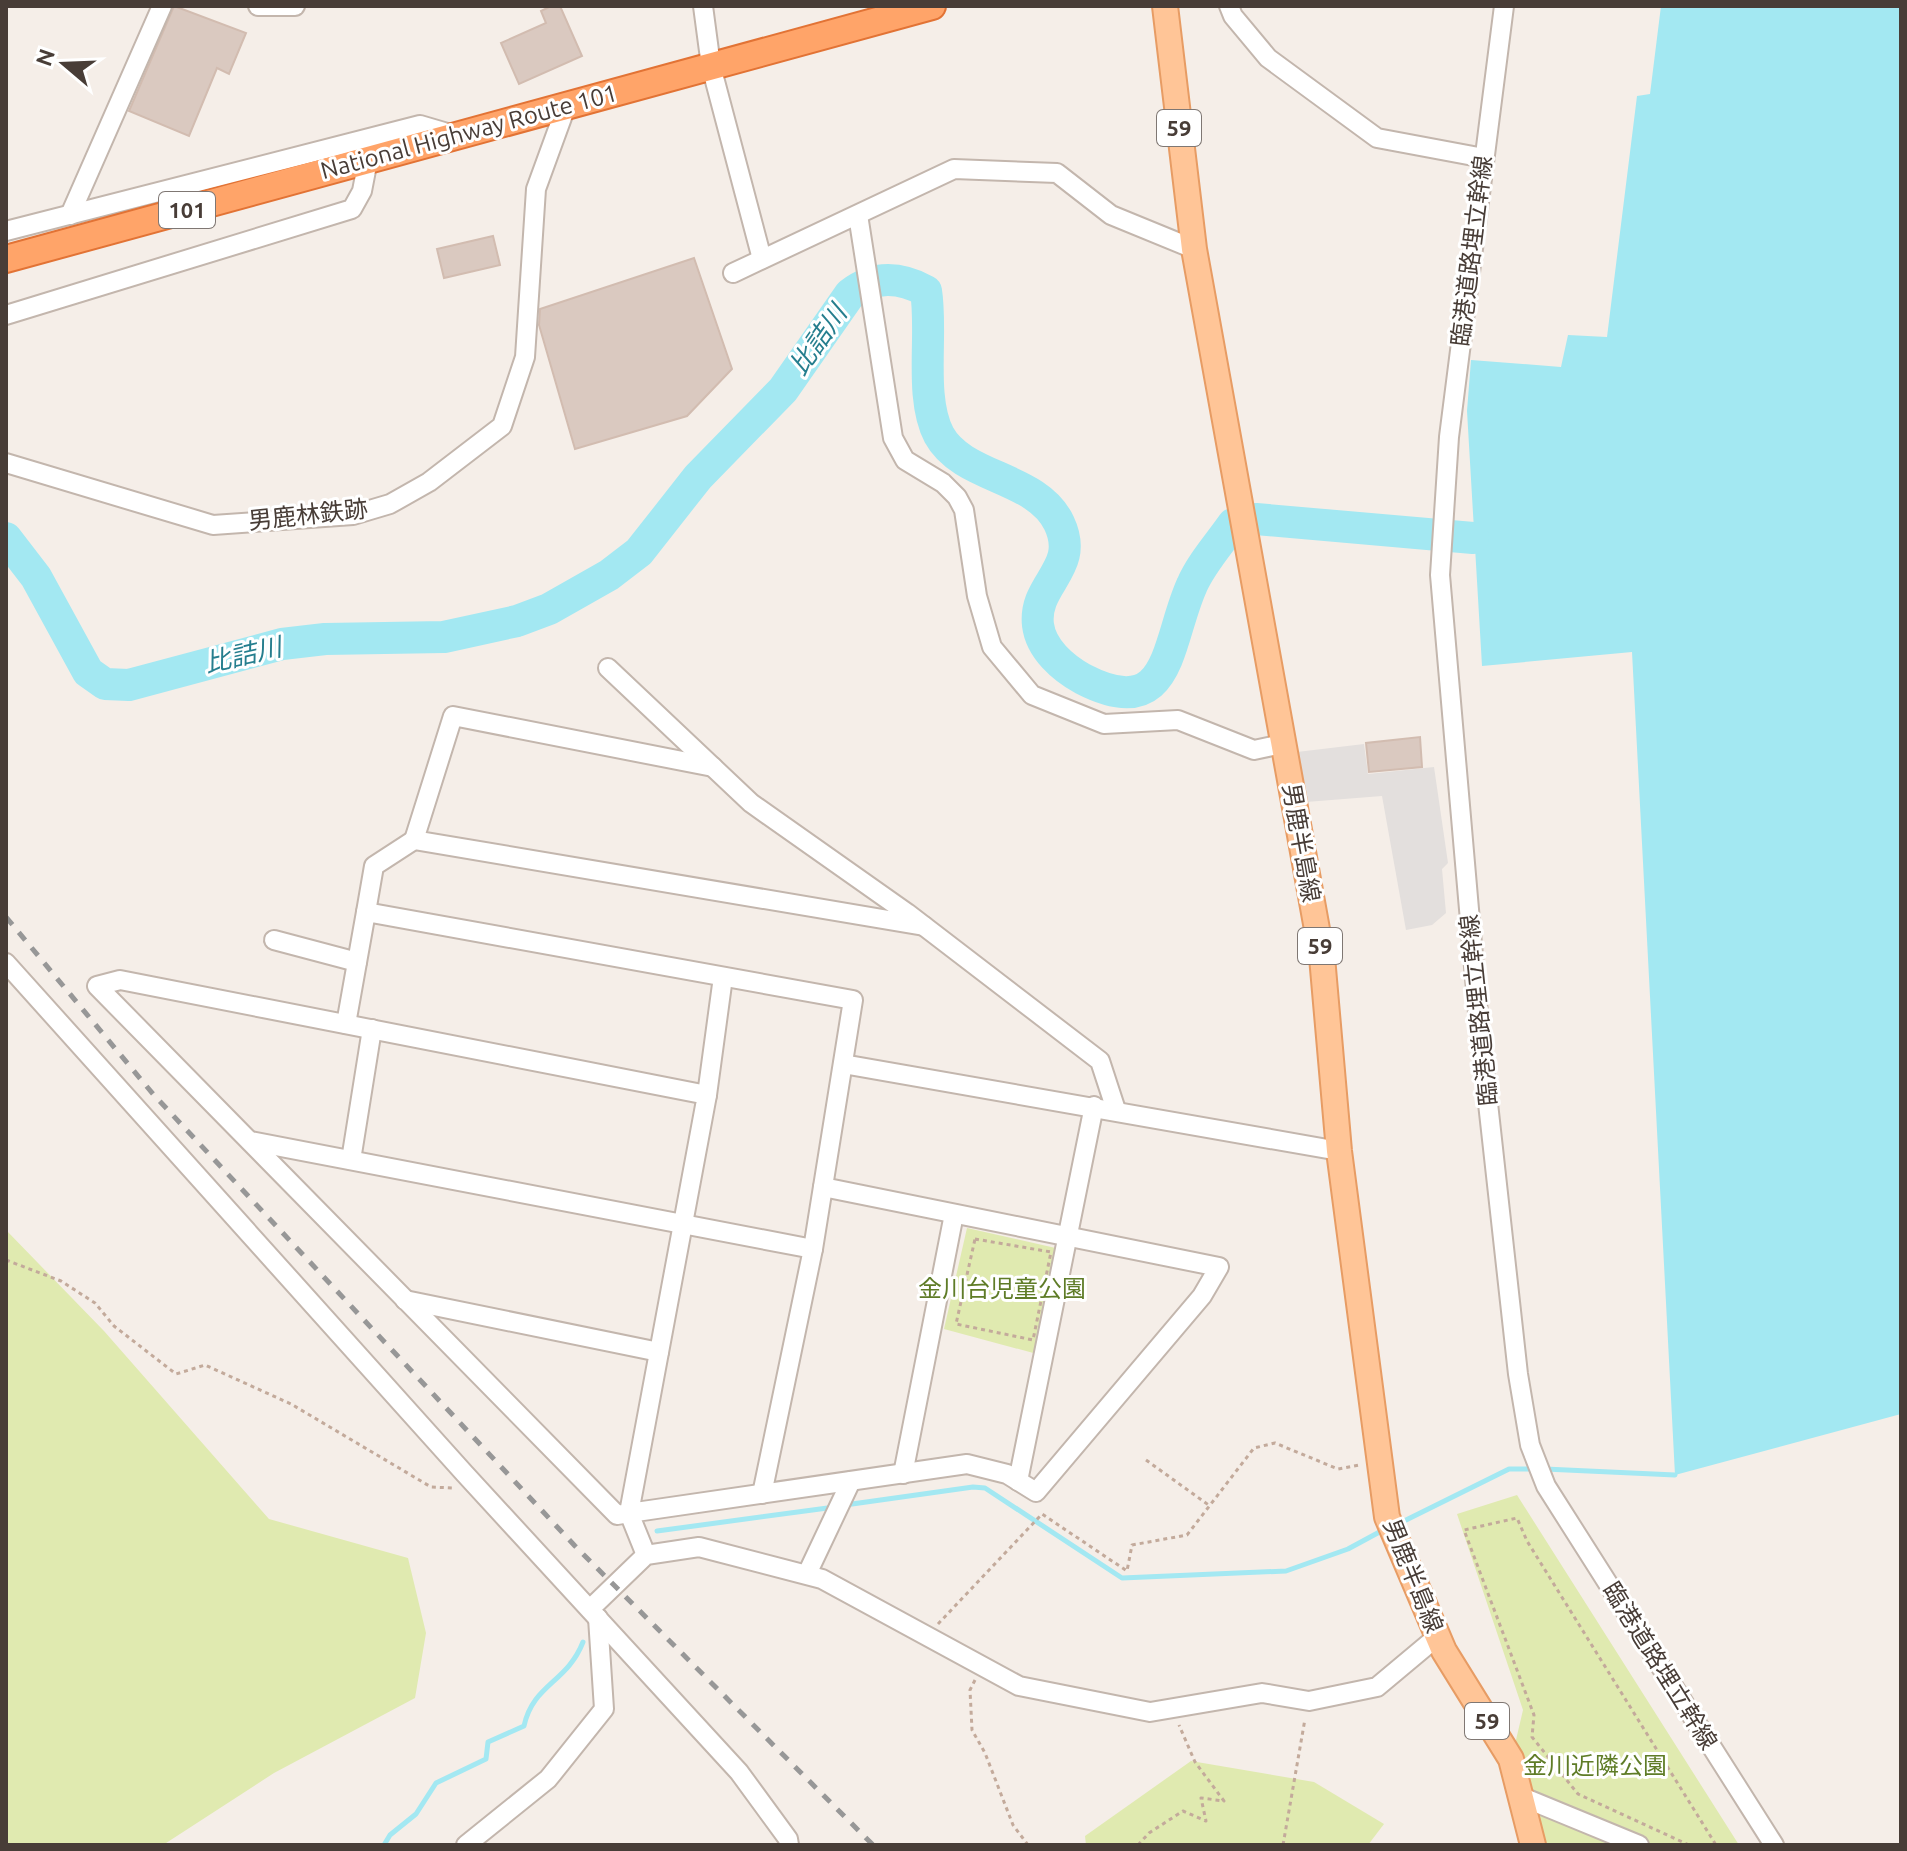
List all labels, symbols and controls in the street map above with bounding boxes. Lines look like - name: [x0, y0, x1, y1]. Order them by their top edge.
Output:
- north arrow: [24, 24, 104, 104]
- text: N: [30, 45, 59, 69]
- street label: National Highway Route 101: [318, 79, 620, 184]
- road number: 59: [1157, 110, 1201, 146]
- street label: 臨港道路埋立幹線: [1446, 154, 1497, 348]
- road number: 101: [159, 192, 215, 228]
- water label: 比詰川: [783, 297, 854, 380]
- street label: 男鹿林鉄跡: [247, 495, 369, 534]
- water label: 比詰川: [202, 631, 287, 677]
- street label: 男鹿半島線: [1278, 781, 1325, 904]
- street label: 臨港道路埋立幹線: [1455, 913, 1502, 1107]
- road number: 59: [1298, 928, 1342, 964]
- park label: 金川台児童公園: [918, 1275, 1086, 1302]
- street label: 男鹿半島線: [1378, 1515, 1448, 1637]
- street label: 臨港道路埋立幹線: [1598, 1577, 1723, 1754]
- road number: 59: [1465, 1703, 1509, 1739]
- park label: 金川近隣公園: [1523, 1752, 1667, 1779]

